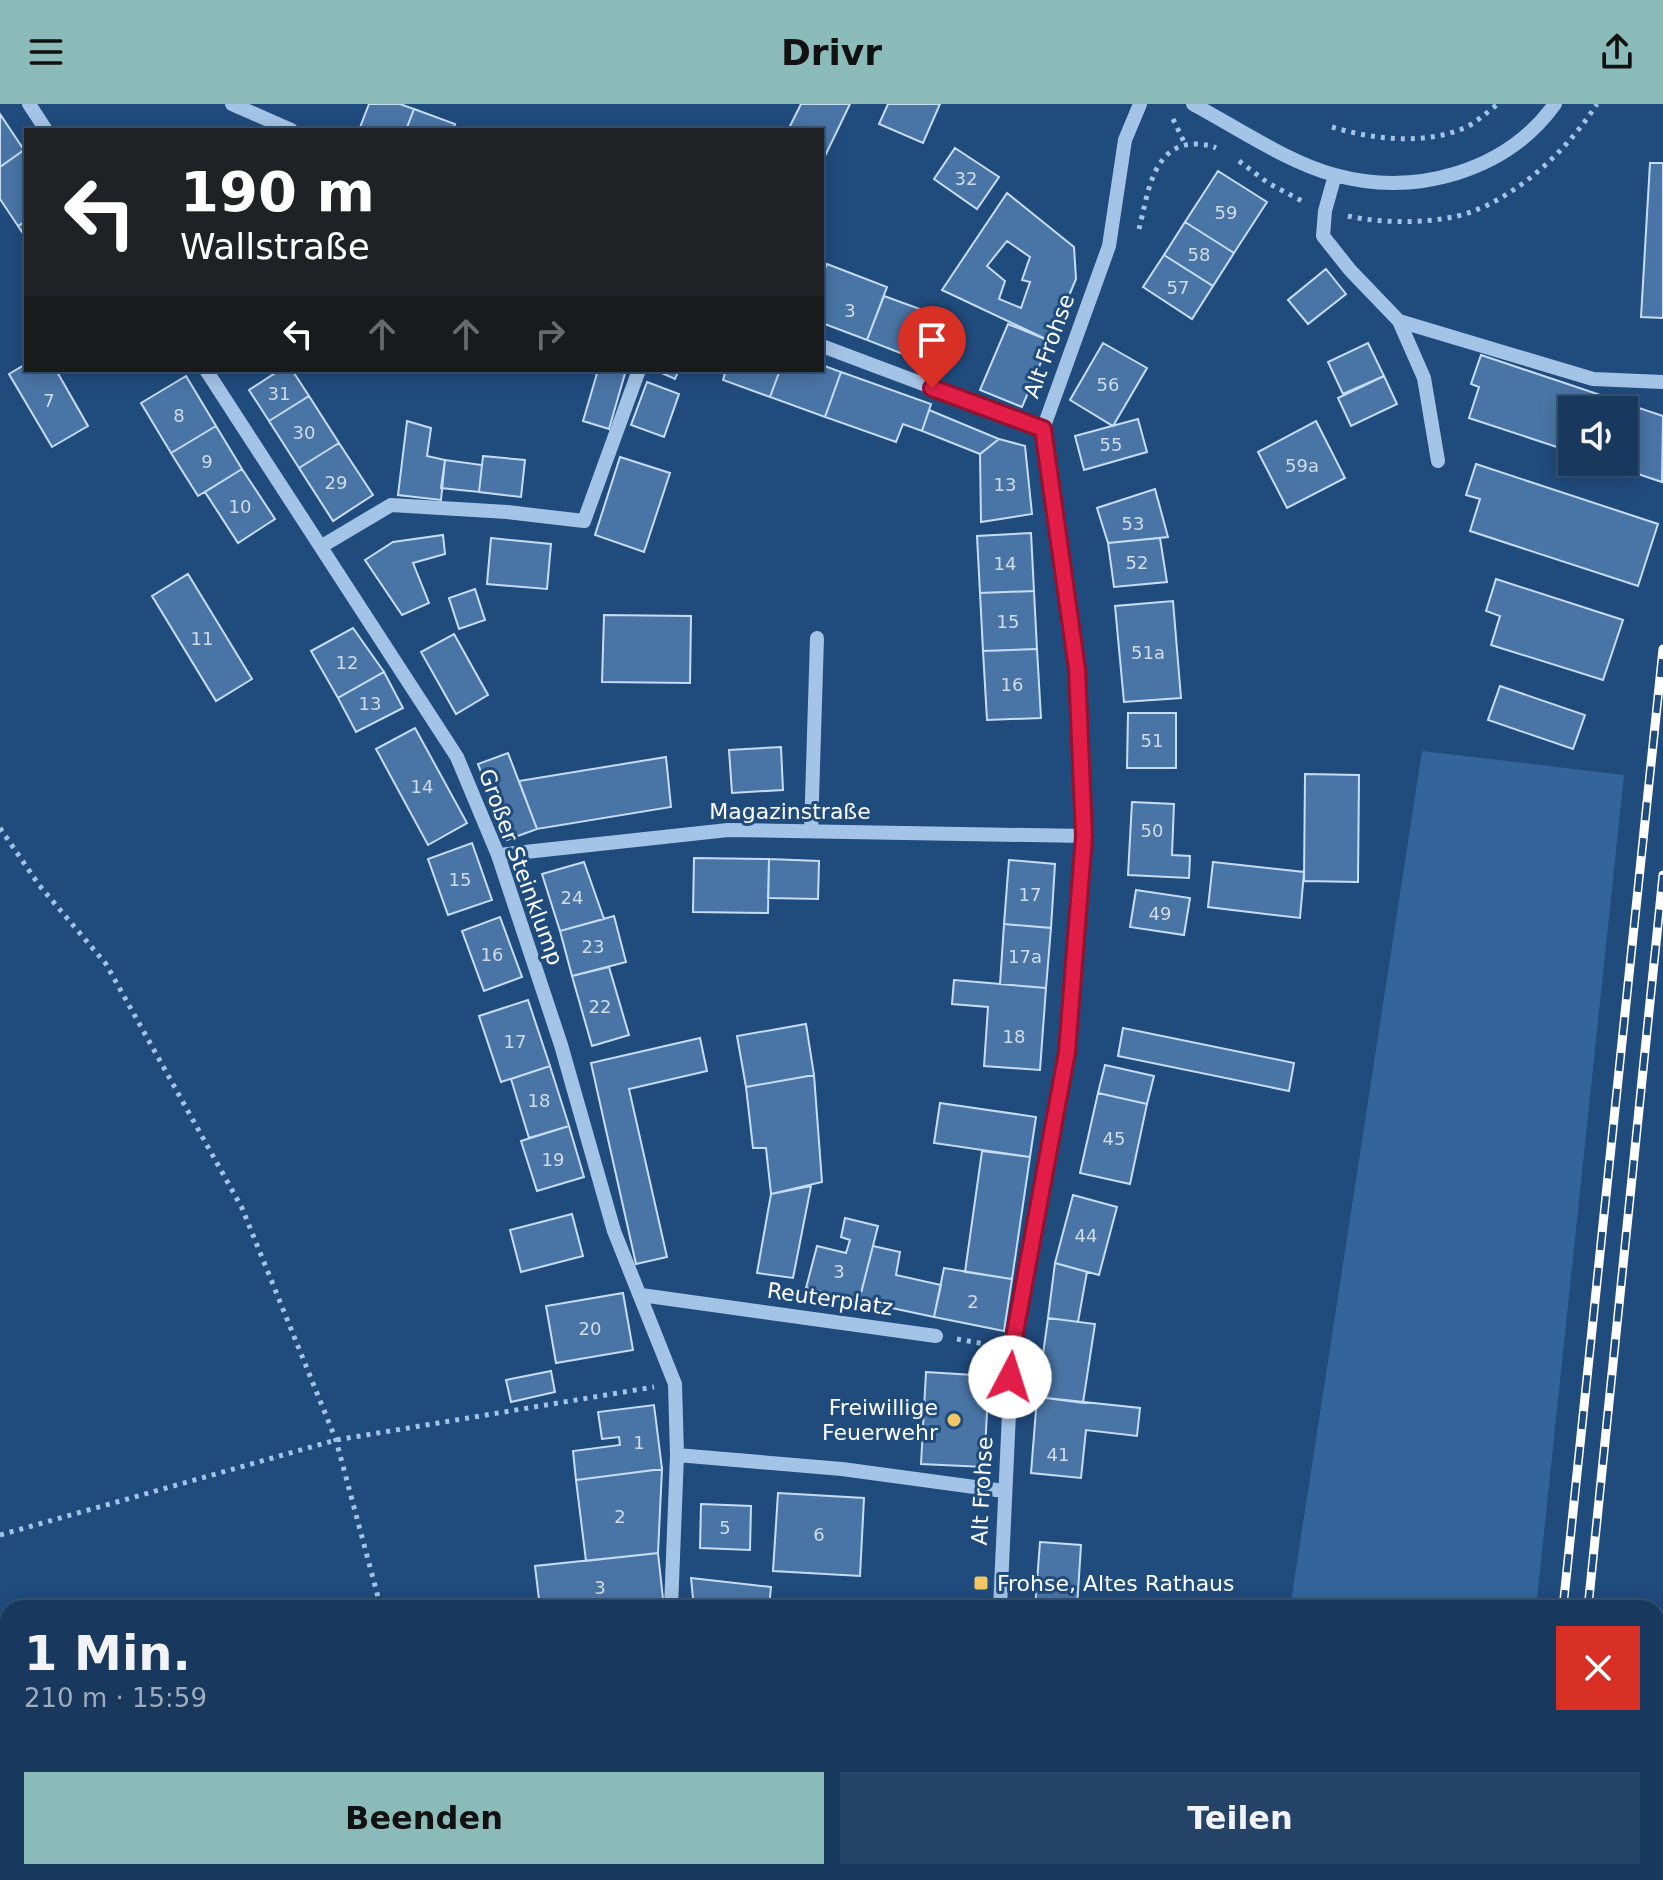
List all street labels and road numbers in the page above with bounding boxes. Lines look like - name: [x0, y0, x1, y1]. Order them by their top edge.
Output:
- street label: Alt Frohse: [1019, 291, 1079, 401]
- street label: Großer Steinklump: [474, 766, 568, 968]
- street label: Magazinstraße: [709, 799, 871, 824]
- street label: Reuterplatz: [766, 1278, 894, 1320]
- street label: Alt Frohse: [967, 1436, 997, 1546]

